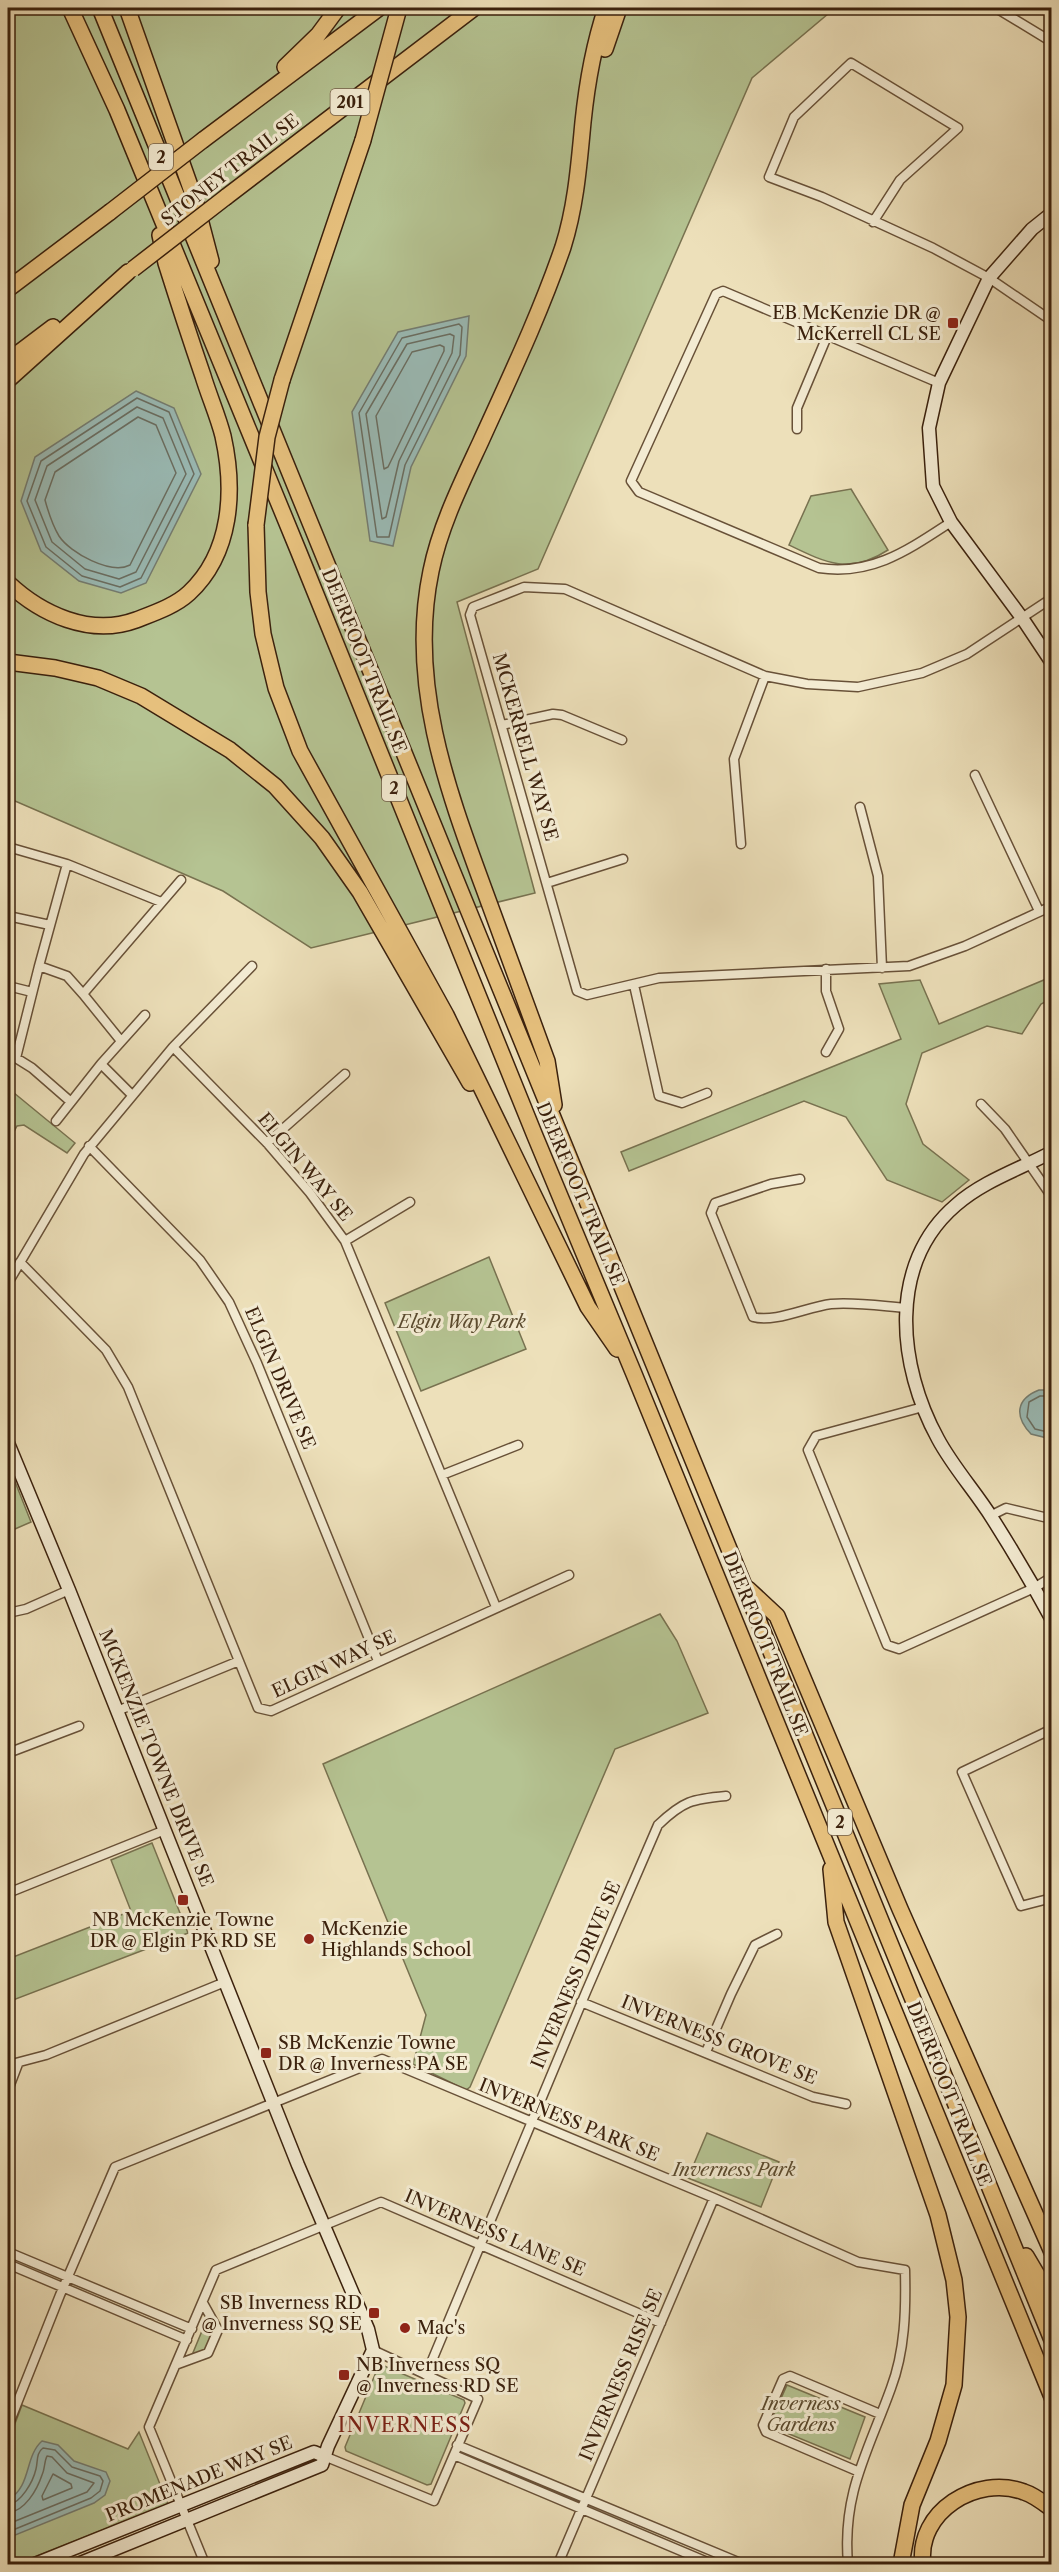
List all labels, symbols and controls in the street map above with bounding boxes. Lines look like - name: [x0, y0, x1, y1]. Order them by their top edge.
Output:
- road number: 201: [330, 89, 370, 115]
- street label: STONEY TRAIL SE: [157, 109, 303, 231]
- road number: 2: [149, 144, 173, 170]
- place label: EB McKenzie DR @ McKerrell CL SE: [772, 302, 941, 345]
- marker: EB McKenzie DR @ McKerrell CL SE: [946, 316, 960, 330]
- street label: DEERFOOT TRAIL SE: [317, 565, 411, 757]
- street label: MCKERRELL WAY SE: [488, 650, 562, 844]
- road number: 2: [382, 775, 406, 801]
- street label: DEERFOOT TRAIL SE: [531, 1099, 629, 1289]
- street label: ELGIN WAY SE: [253, 1108, 357, 1226]
- street label: ELGIN DRIVE SE: [240, 1303, 320, 1453]
- park label: Elgin Way Park: [396, 1311, 527, 1333]
- street label: DEERFOOT TRAIL SE: [718, 1548, 812, 1740]
- street label: MCKENZIE TOWNE DRIVE SE: [94, 1626, 218, 1890]
- street label: ELGIN WAY SE: [268, 1626, 400, 1702]
- road number: 2: [828, 1809, 852, 1835]
- street label: INVERNESS DRIVE SE: [526, 1878, 626, 2072]
- marker: NB McKenzie Towne DR @ Elgin PK RD SE: [176, 1893, 190, 1907]
- place label: NB McKenzie Towne DR @ Elgin PK RD SE: [90, 1909, 276, 1952]
- place label: McKenzie Highlands School: [321, 1918, 471, 1961]
- marker: McKenzie Highlands School: [302, 1932, 316, 1946]
- street label: INVERNESS GROVE SE: [618, 1991, 820, 2089]
- street label: DEERFOOT TRAIL SE: [902, 1998, 996, 2190]
- place label: SB McKenzie Towne DR @ Inverness PA SE: [278, 2032, 468, 2075]
- marker: SB McKenzie Towne DR @ Inverness PA SE: [259, 2046, 273, 2060]
- street label: INVERNESS PARK SE: [476, 2074, 662, 2166]
- park label: Inverness Park: [670, 2159, 796, 2181]
- street label: INVERNESS LANE SE: [401, 2185, 589, 2281]
- street label: INVERNESS RISE SE: [575, 2286, 667, 2464]
- place label: SB Inverness RD @ Inverness SQ SE: [201, 2292, 362, 2335]
- marker: SB Inverness RD @ Inverness SQ SE: [367, 2306, 381, 2320]
- place label: Mac's: [417, 2317, 465, 2339]
- marker: Mac's: [398, 2321, 412, 2335]
- place label: NB Inverness SQ @ Inverness RD SE: [356, 2354, 519, 2397]
- marker: NB Inverness SQ @ Inverness RD SE: [337, 2368, 351, 2382]
- park label: Inverness Gardens: [759, 2393, 841, 2436]
- district label: INVERNESS: [338, 2413, 472, 2437]
- street label: PROMENADE WAY SE: [102, 2431, 296, 2527]

